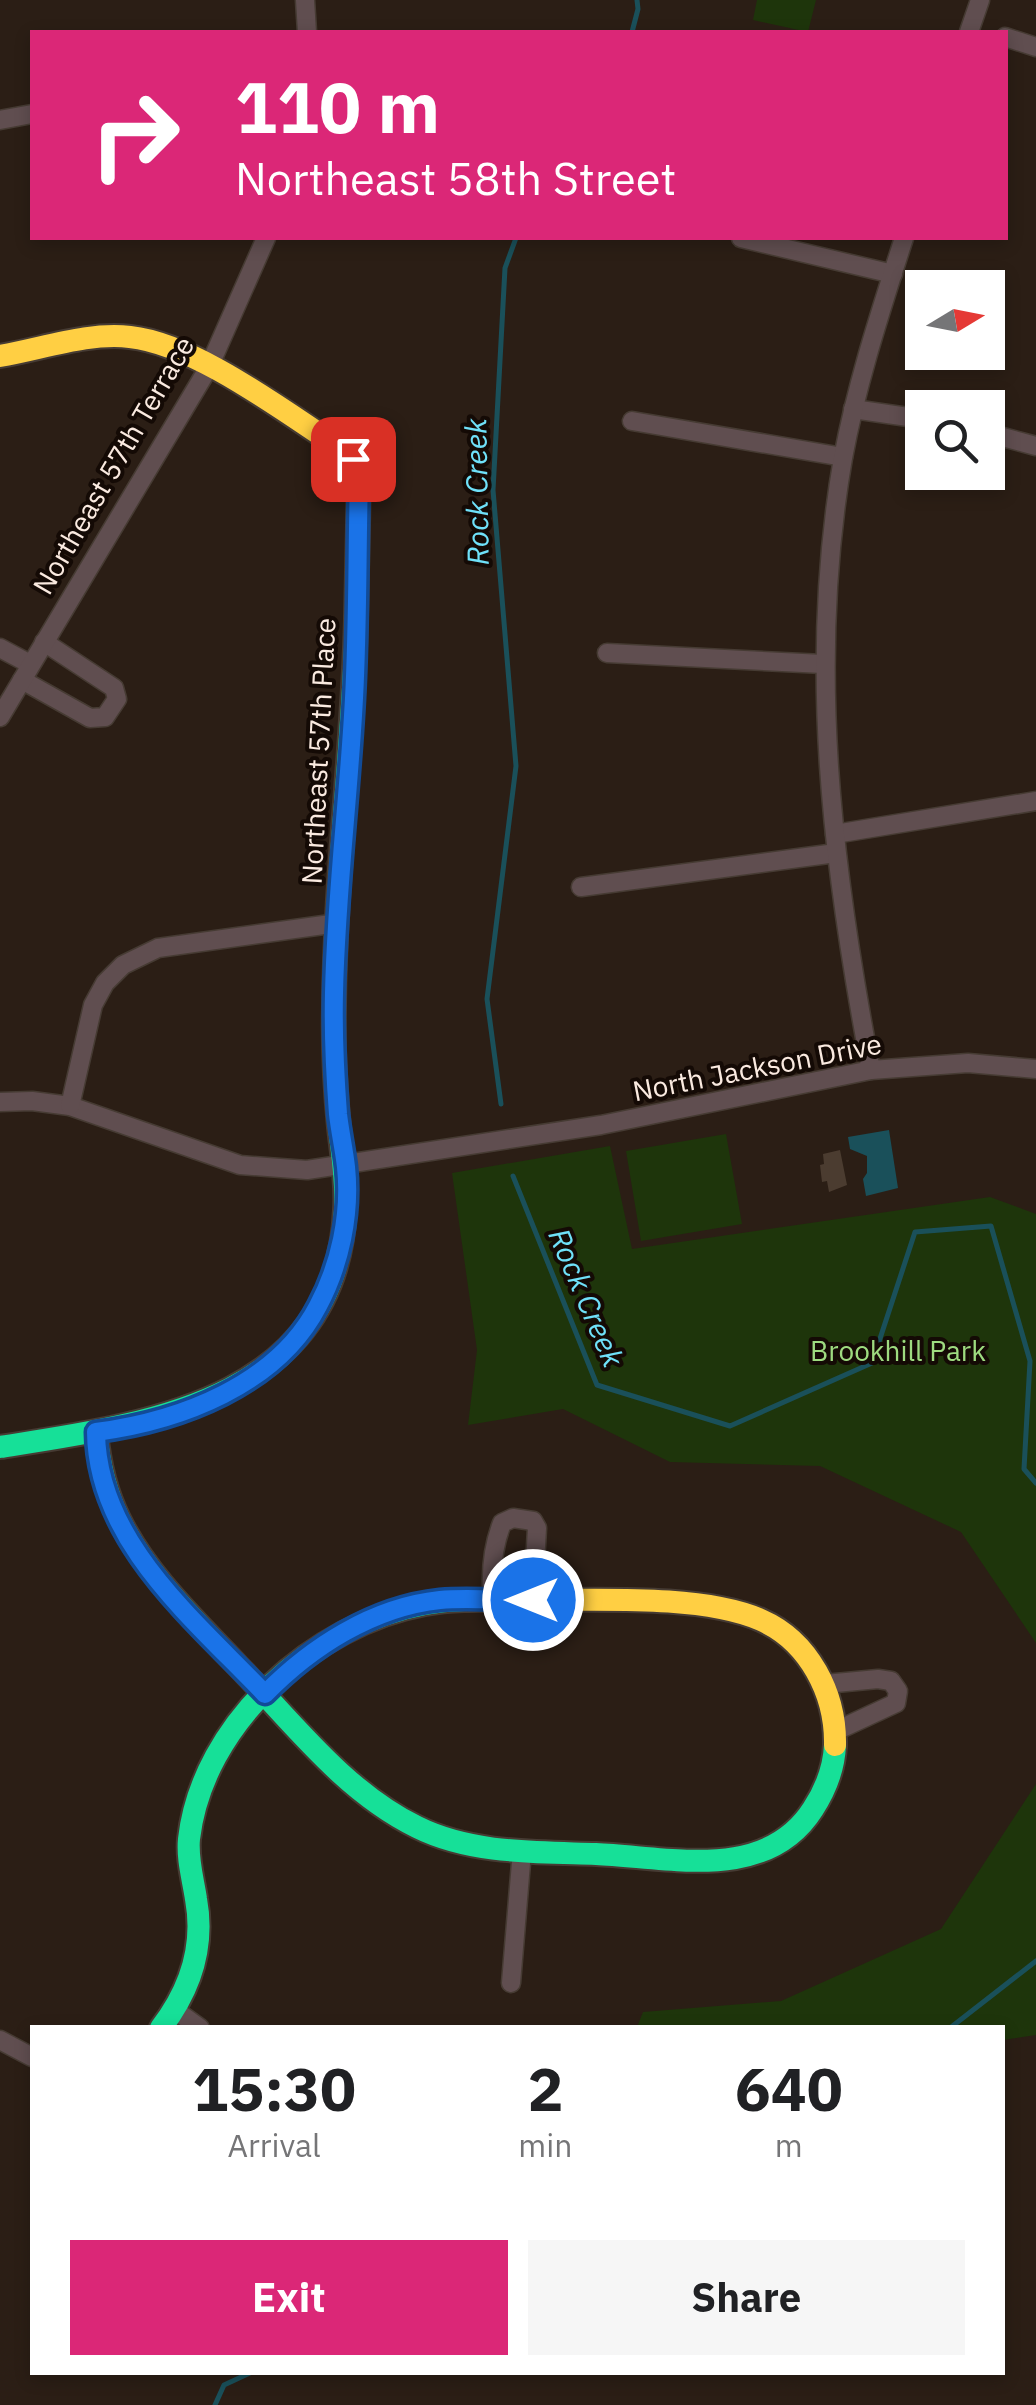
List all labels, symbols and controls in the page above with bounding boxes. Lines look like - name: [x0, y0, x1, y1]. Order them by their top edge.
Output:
- text: 110 m: [235, 61, 440, 152]
- icon: right: [70, 70, 200, 200]
- text: Northeast 58th Street: [235, 149, 676, 207]
- north arrow: [905, 270, 1005, 370]
- map controls: [905, 270, 1005, 490]
- street label: Northeast 57th Terrace: [24, 329, 202, 601]
- button: search: [905, 390, 1005, 490]
- pin: [311, 417, 396, 502]
- water label: Rock Creek: [455, 418, 497, 566]
- icon: arrive: [326, 432, 381, 487]
- street label: Northeast 57th Place: [293, 617, 343, 885]
- street label: North Jackson Drive: [629, 1025, 885, 1109]
- water label: Rock Creek: [540, 1222, 634, 1373]
- park label: Brookhill Park: [810, 1332, 986, 1369]
- position arrow: [481, 1548, 585, 1652]
- text: 15:30: [192, 2049, 356, 2128]
- text: 2: [527, 2049, 563, 2128]
- text: 640: [735, 2049, 843, 2128]
- text: Arrival: [228, 2124, 321, 2166]
- text: min: [518, 2124, 572, 2166]
- text: m: [775, 2124, 803, 2166]
- button: Exit: [70, 2240, 508, 2355]
- button: Share: [528, 2240, 965, 2355]

